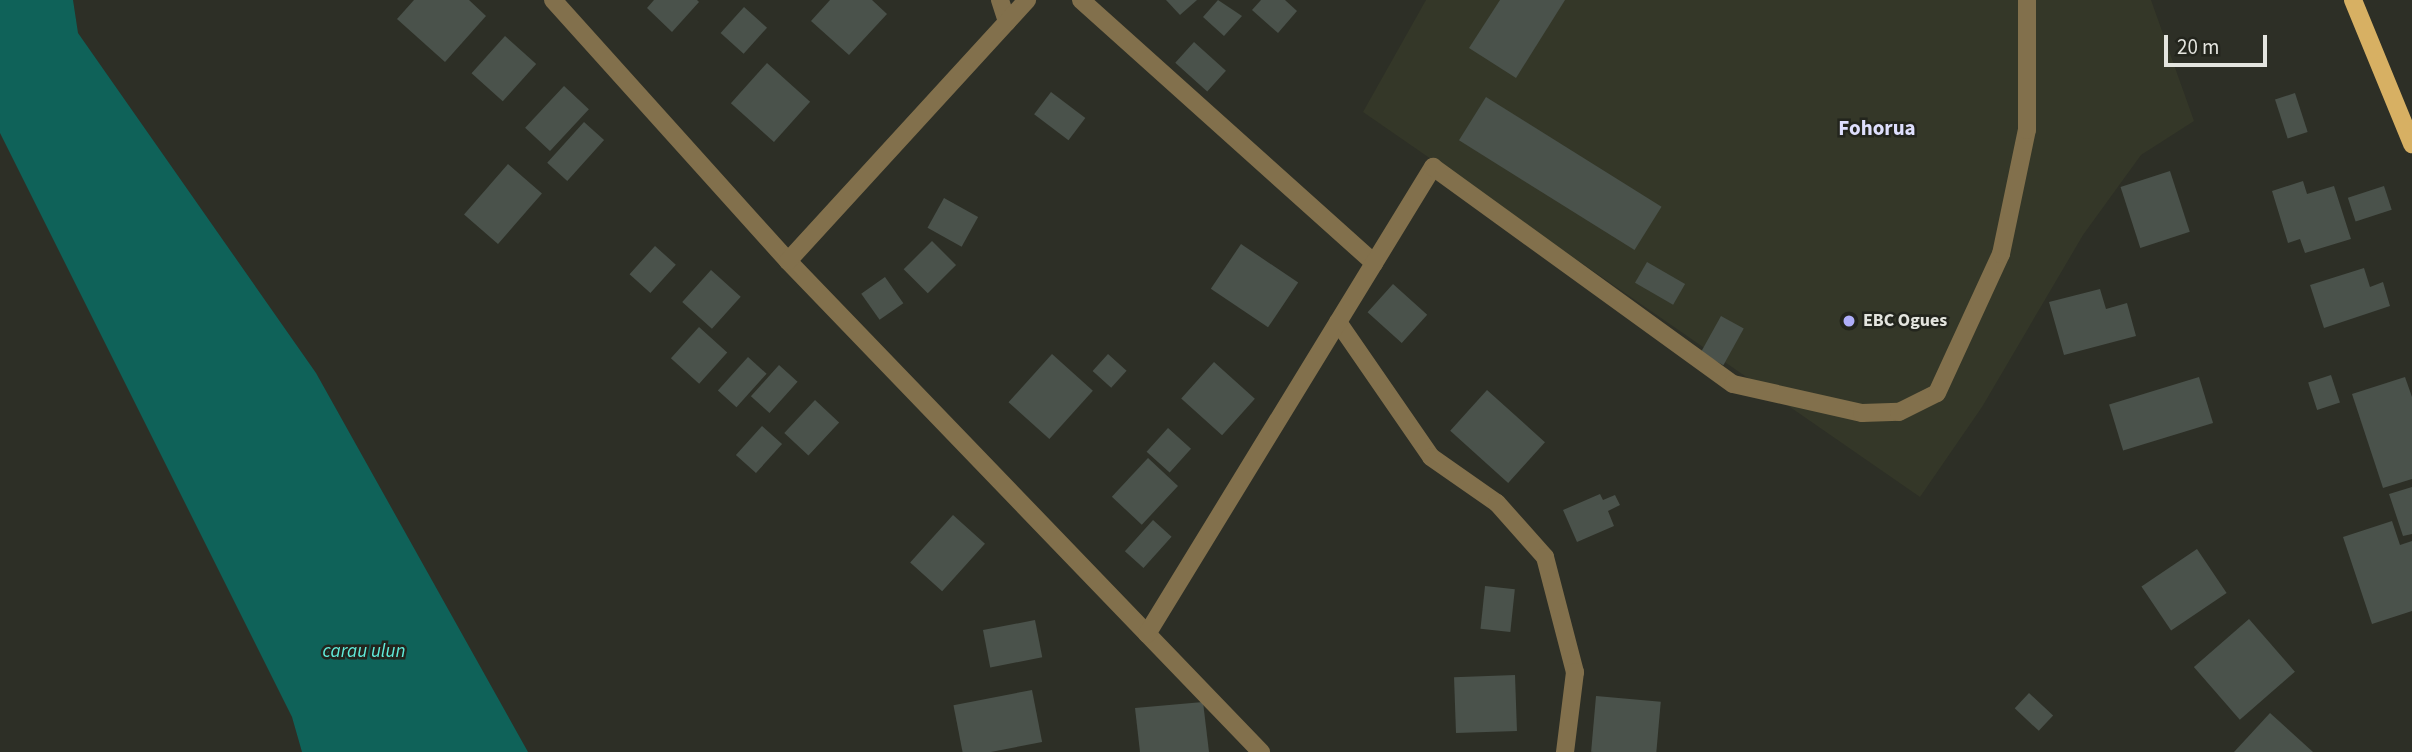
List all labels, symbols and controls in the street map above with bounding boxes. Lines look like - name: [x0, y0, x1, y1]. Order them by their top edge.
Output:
- scale bar: [2167, 21, 2270, 65]
- text: 20 m: [2177, 32, 2219, 62]
- district label: Fohorua: [1838, 115, 1916, 141]
- place label: EBC Ogues: [1863, 310, 1947, 332]
- marker: EBC Ogues: [1841, 313, 1857, 329]
- water label: carau ulun: [323, 641, 405, 663]

